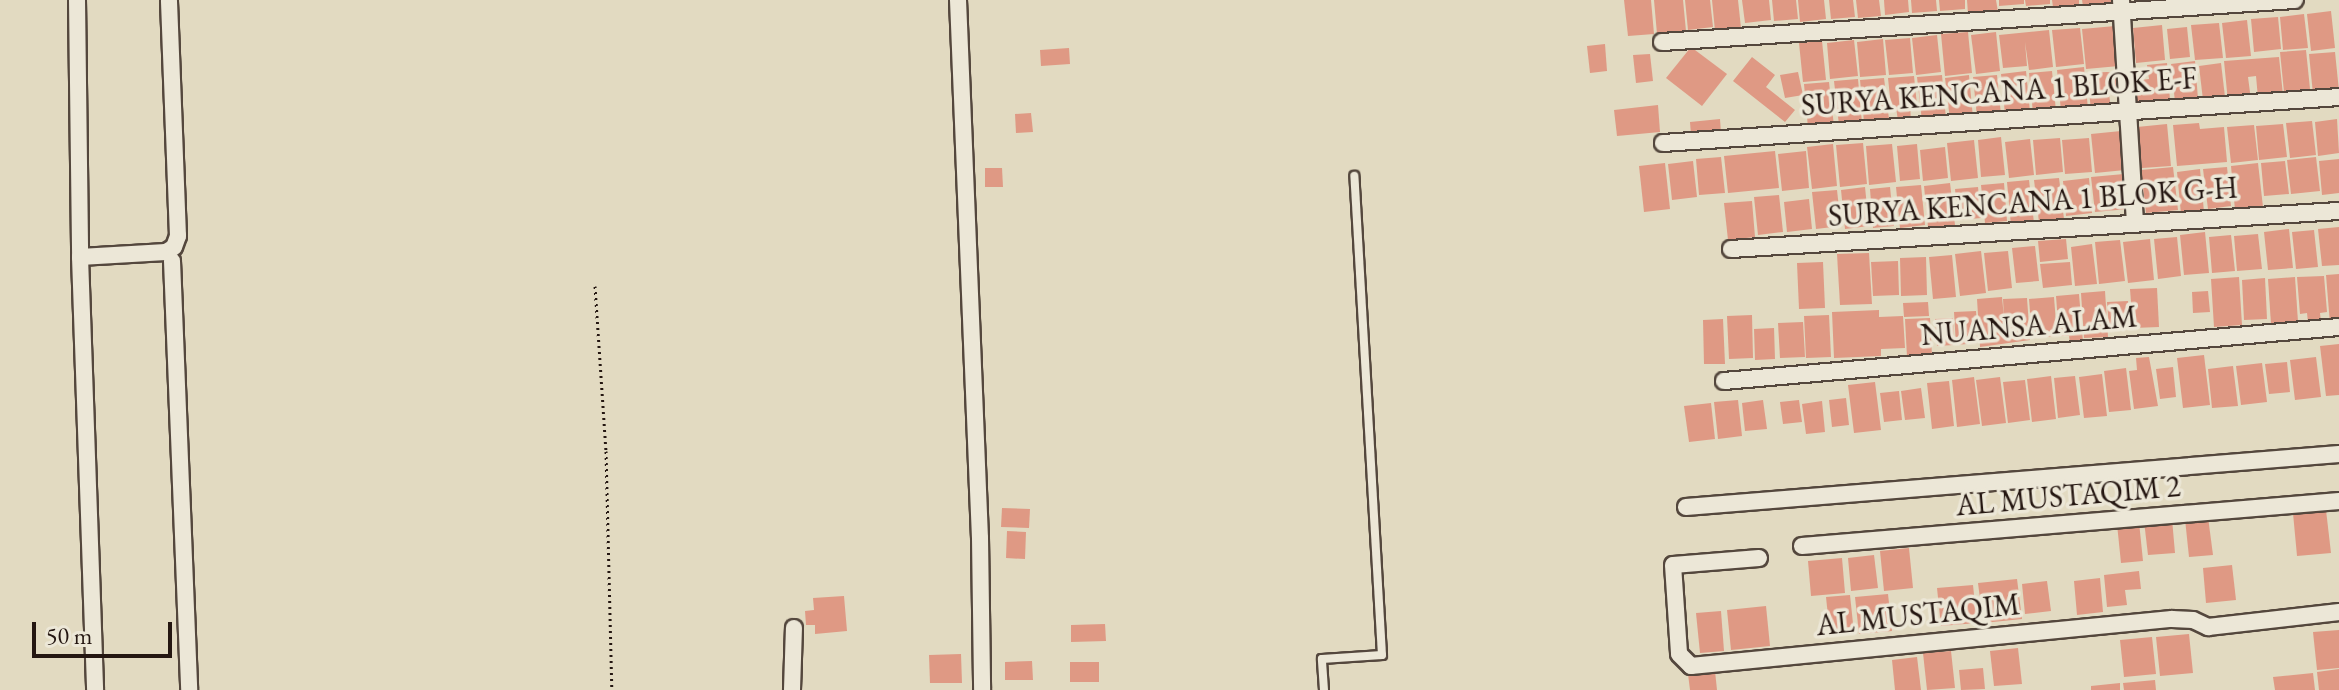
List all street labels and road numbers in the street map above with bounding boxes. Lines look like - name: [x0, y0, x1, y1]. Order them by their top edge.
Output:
- street label: SURYA KENCANA 1 BLOK E-F: [1800, 60, 2198, 124]
- street label: SURYA KENCANA 1 BLOK G-H: [1827, 170, 2239, 234]
- street label: NUANSA ALAM: [1919, 299, 2139, 353]
- street label: AL MUSTAQIM 2: [1954, 468, 2182, 524]
- street label: AL MUSTAQIM: [1814, 586, 2022, 644]

